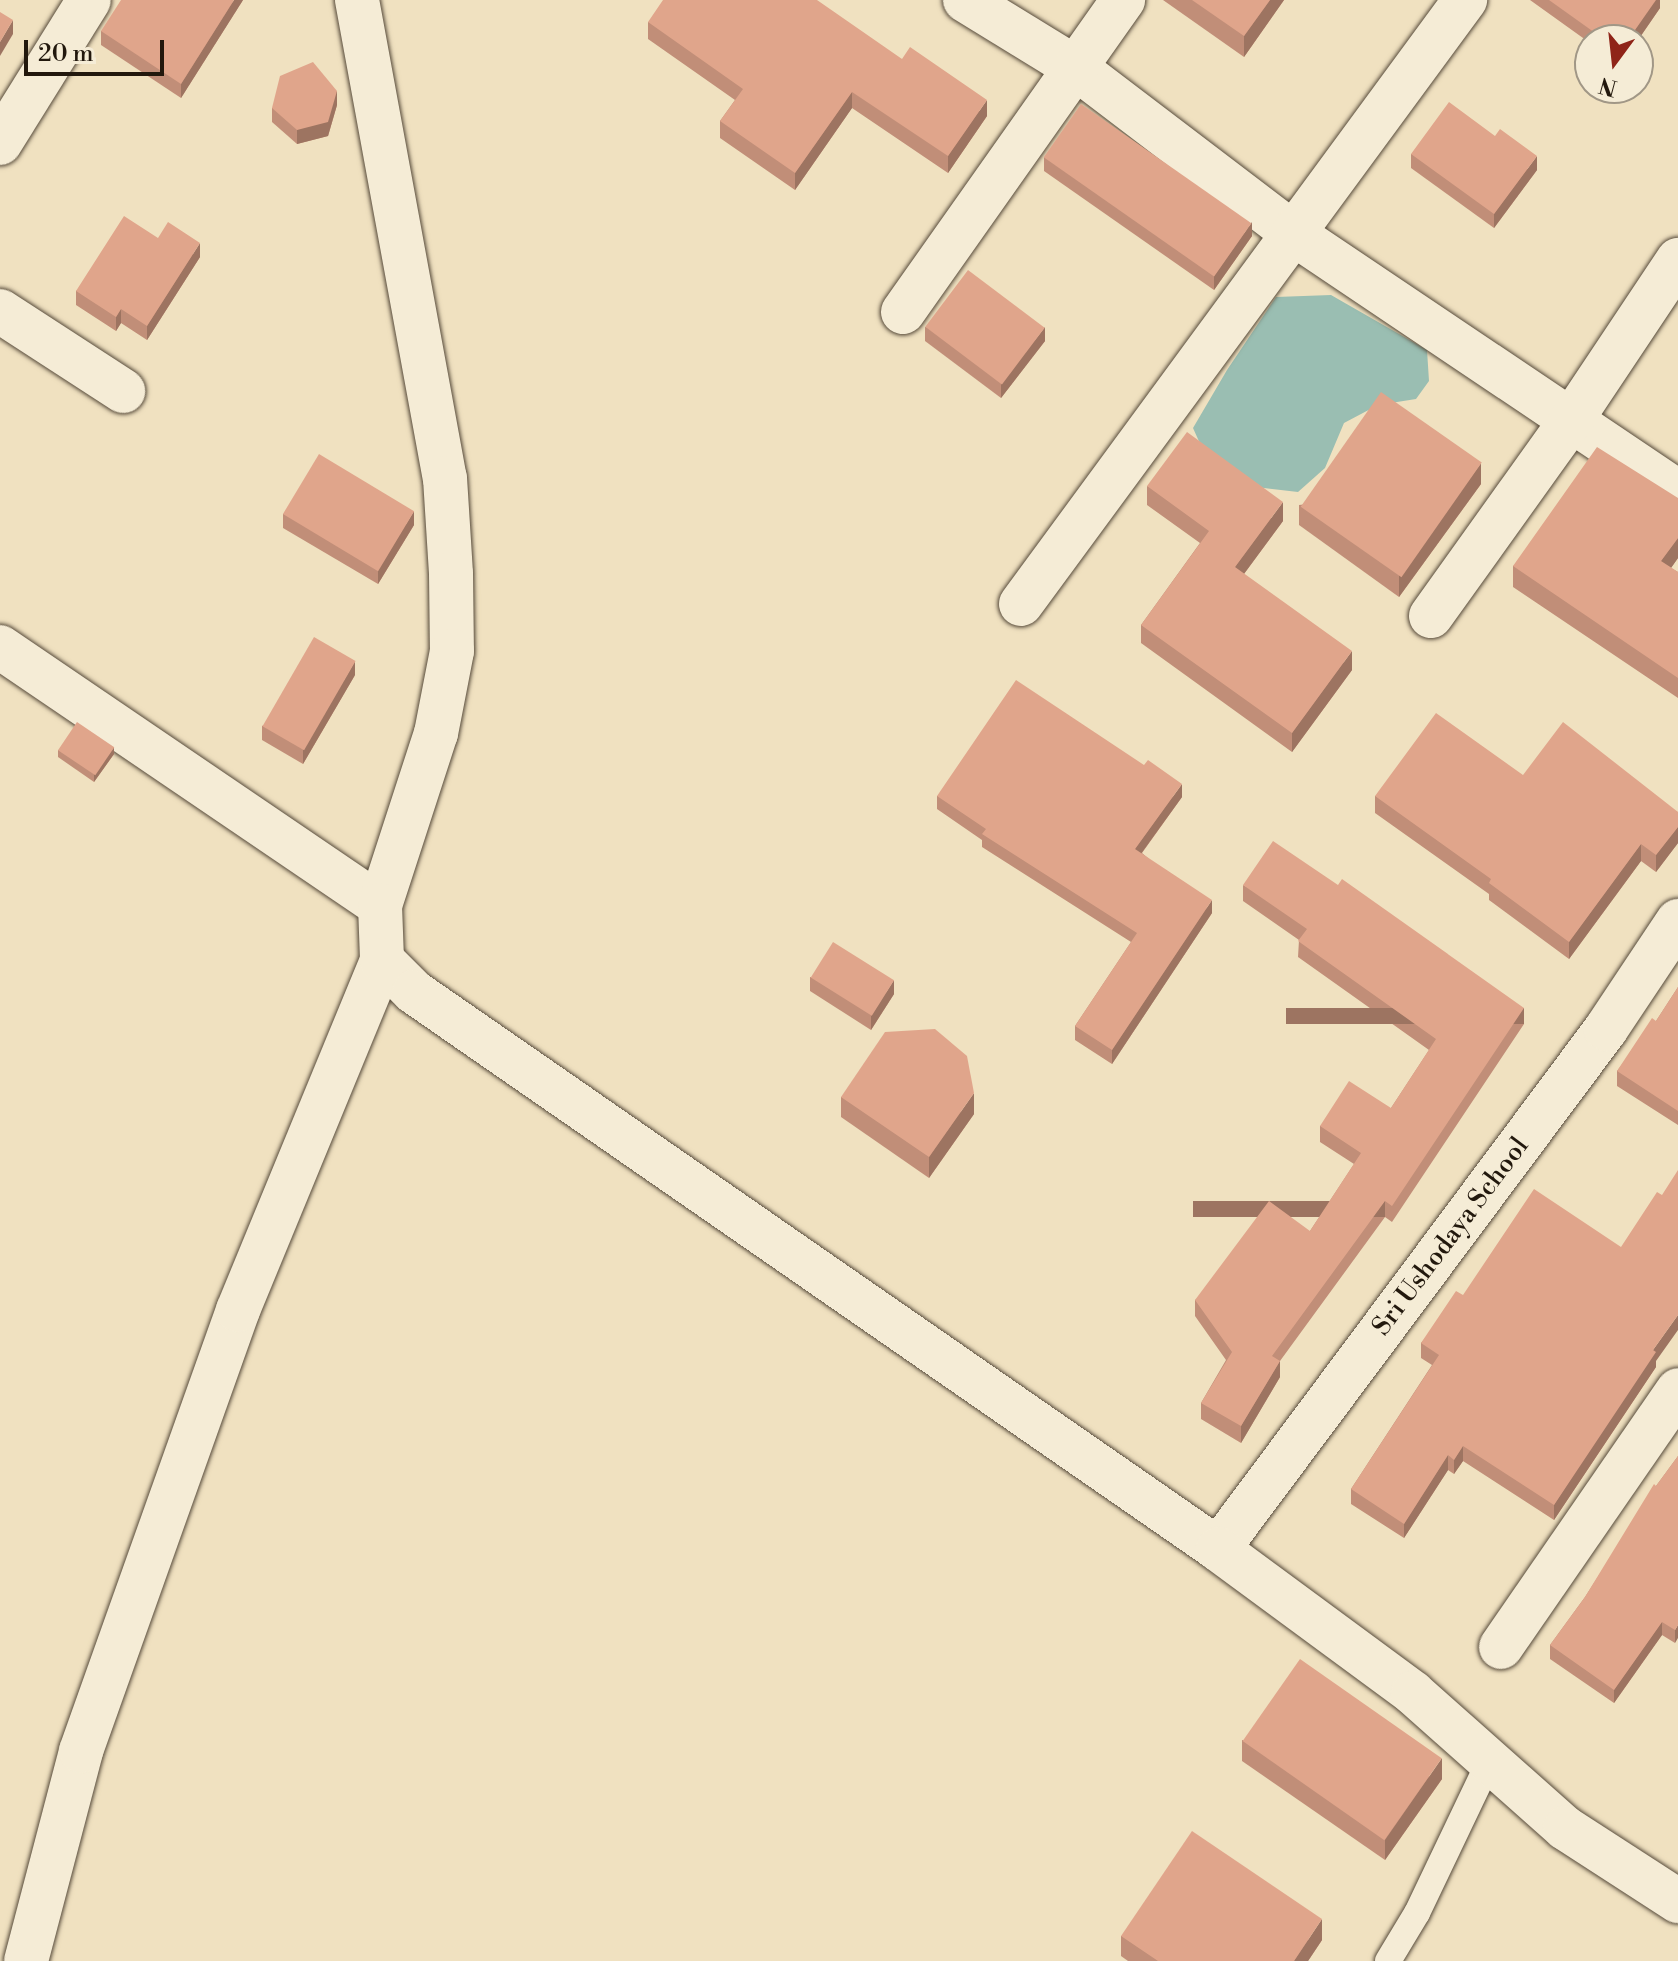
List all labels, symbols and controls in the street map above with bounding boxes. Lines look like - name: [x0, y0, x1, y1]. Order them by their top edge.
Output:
- scale bar: [28, 24, 168, 74]
- north arrow: [1574, 24, 1654, 104]
- text: 20 m: [38, 39, 94, 69]
- text: N: [1596, 70, 1620, 101]
- street label: Sri Ushodaya School: [1366, 1132, 1536, 1342]

